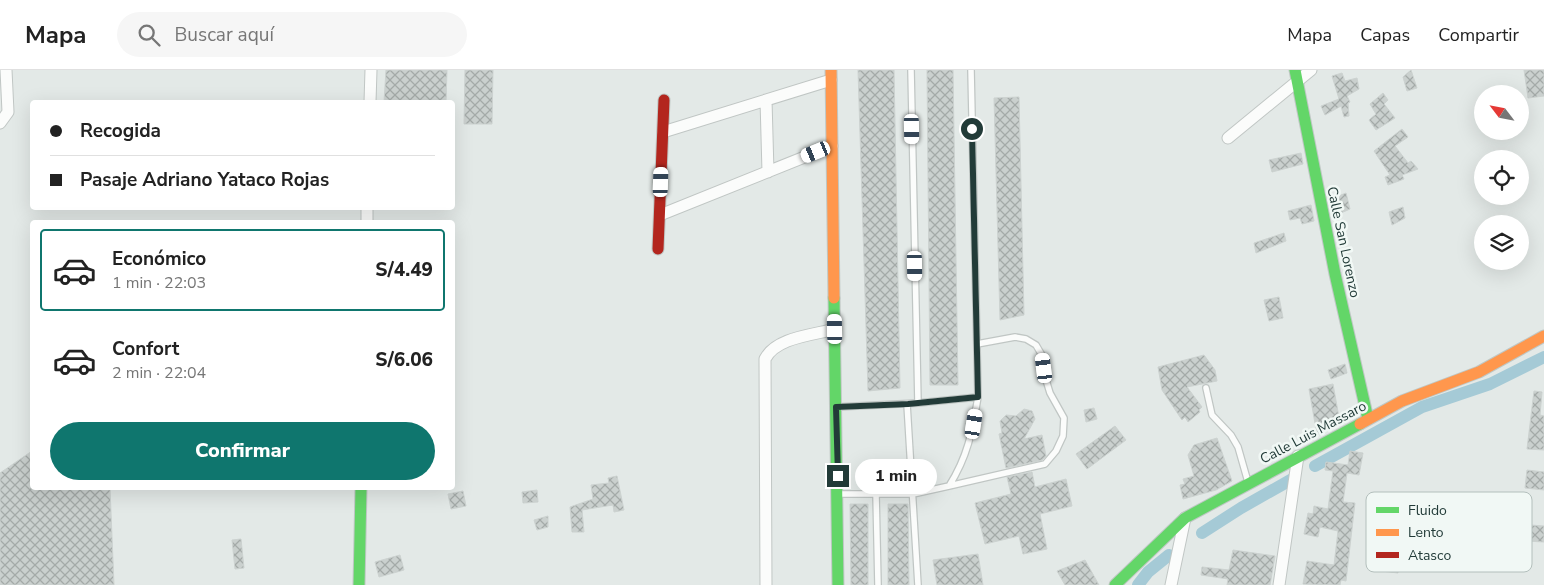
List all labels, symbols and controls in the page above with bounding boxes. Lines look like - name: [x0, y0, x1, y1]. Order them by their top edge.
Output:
- search box: [117, 12, 467, 57]
- text: Mapa: [25, 19, 87, 51]
- icon: search: [135, 21, 163, 49]
- text: Buscar aquí: [175, 22, 274, 48]
- text: Mapa: [1287, 23, 1332, 47]
- text: Capas: [1360, 23, 1410, 47]
- text: Compartir: [1438, 23, 1519, 47]
- north arrow: [1474, 85, 1529, 140]
- map controls: [1474, 85, 1529, 270]
- car: [904, 114, 919, 144]
- text: Recogida: [80, 118, 161, 144]
- route start: [961, 118, 983, 140]
- car: [799, 139, 832, 165]
- button: locate: [1474, 150, 1529, 205]
- text: Pasaje Adriano Yataco Rojas: [80, 167, 329, 193]
- car: [652, 167, 669, 197]
- street label: Calle San Lorenzo: [1322, 185, 1365, 300]
- button: layers: [1474, 215, 1529, 270]
- text: Económico: [112, 246, 206, 272]
- icon: car: [52, 248, 97, 293]
- car: [907, 251, 922, 281]
- text: S/4.49: [375, 257, 433, 283]
- text: 1 min · 22:03: [112, 272, 206, 294]
- car: [827, 314, 842, 344]
- text: Confort: [112, 336, 179, 362]
- icon: car: [52, 338, 97, 383]
- text: S/6.06: [375, 347, 433, 373]
- car: [1034, 352, 1053, 384]
- text: 2 min · 22:04: [112, 362, 206, 384]
- street label: Calle Luis Massaro: [1257, 396, 1370, 468]
- car: [964, 408, 983, 440]
- button: Confirmar: [50, 422, 435, 480]
- callout: 1 min: [856, 458, 938, 494]
- route end: [827, 465, 849, 487]
- text: 1 min: [875, 465, 917, 487]
- legend: [1366, 492, 1532, 572]
- text: Fluido: [1408, 501, 1447, 520]
- text: Lento: [1408, 523, 1444, 542]
- text: Atasco: [1408, 546, 1451, 565]

